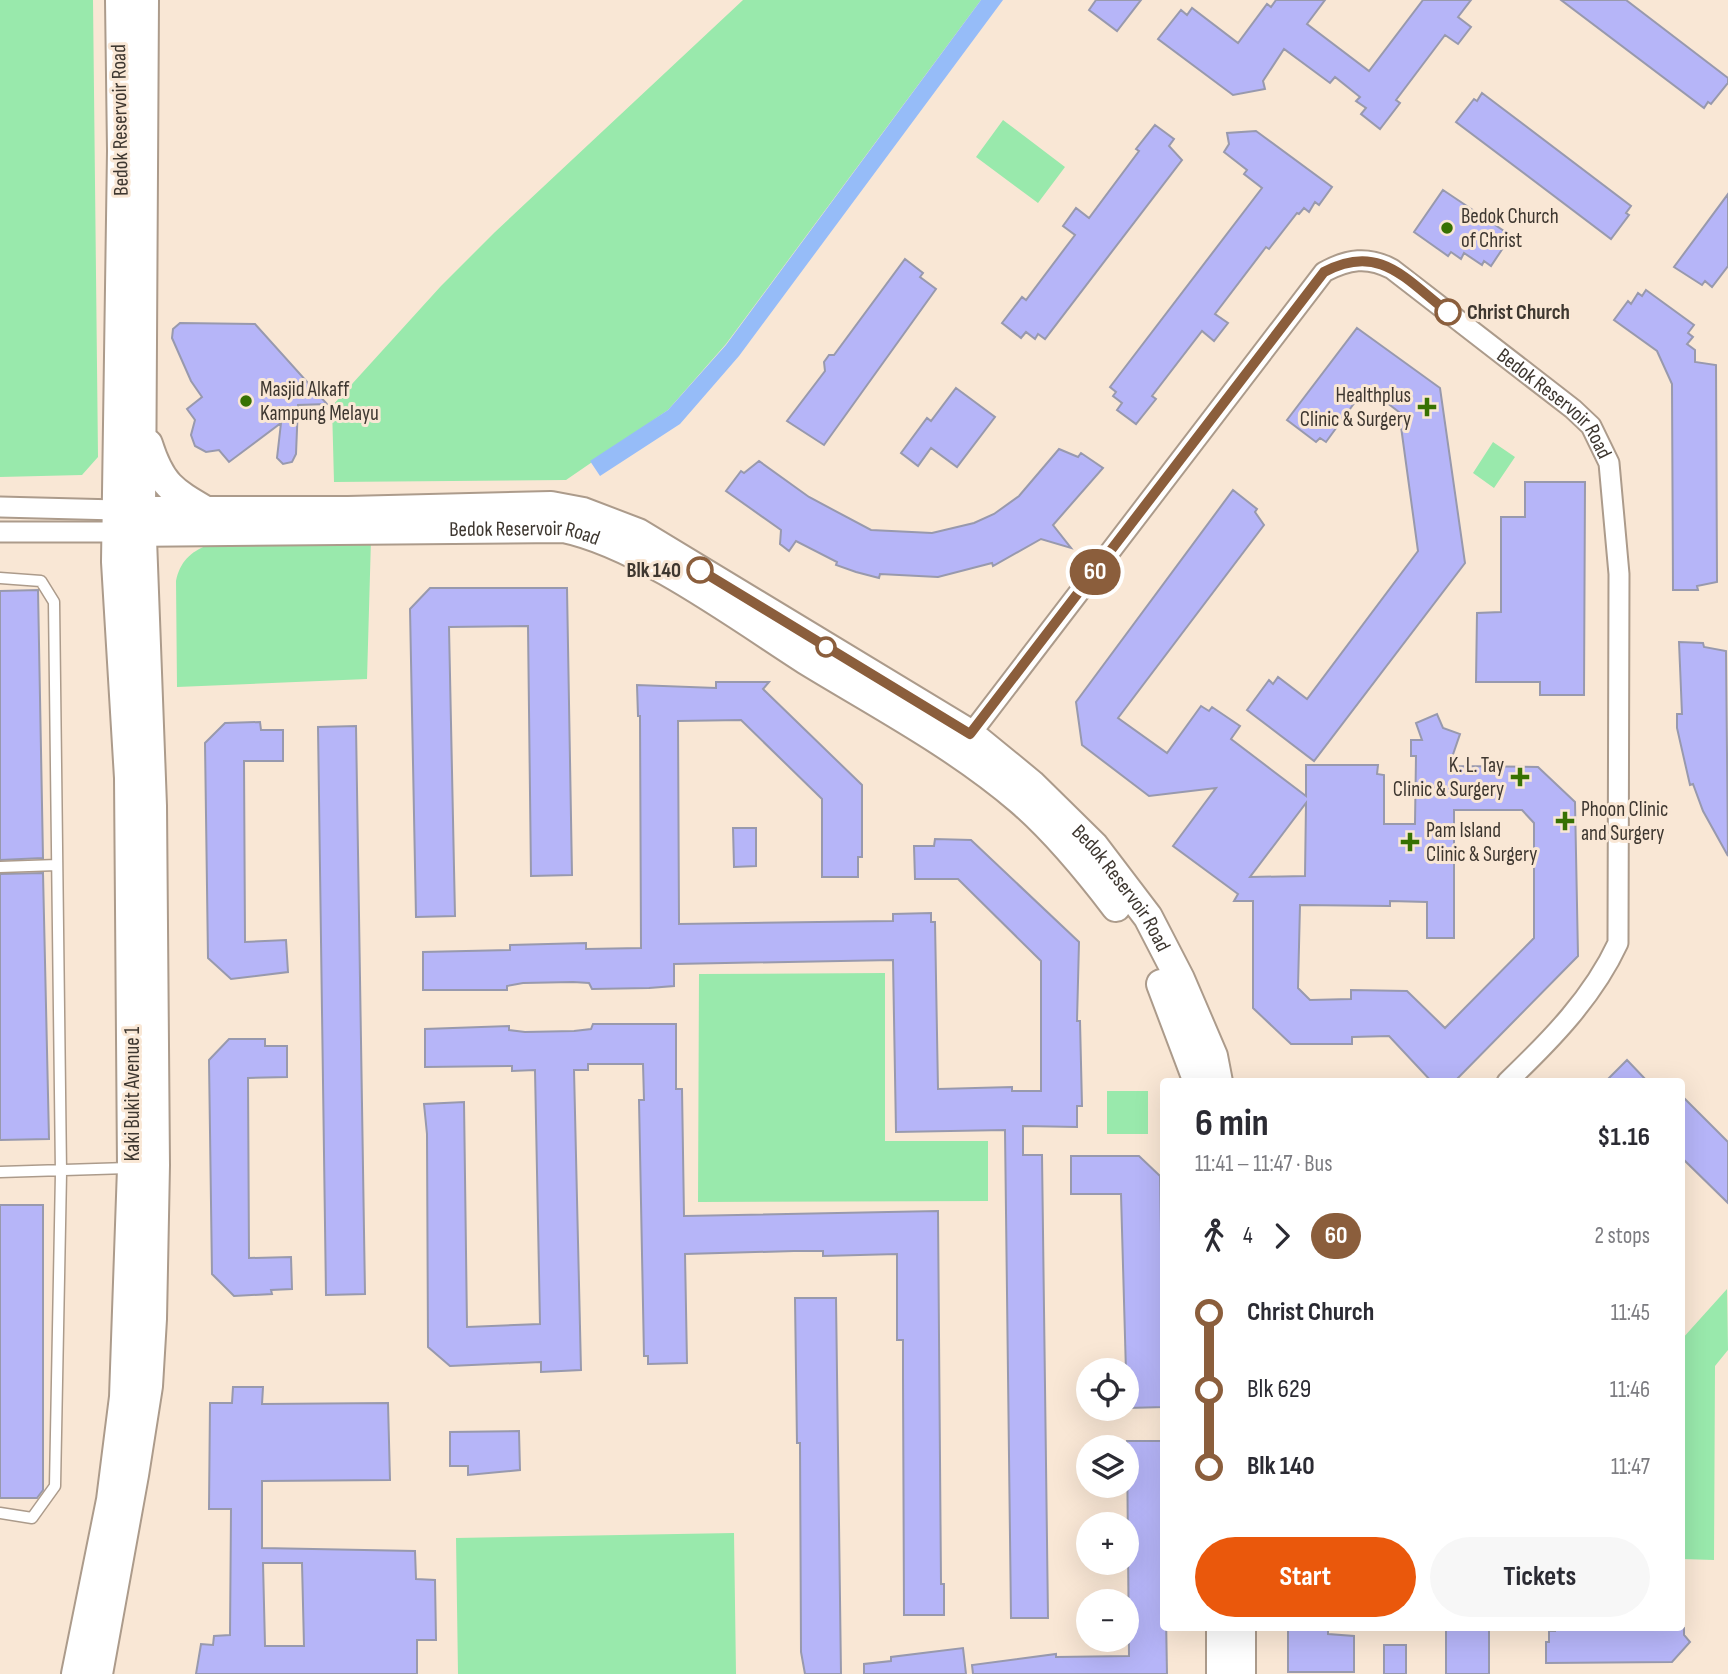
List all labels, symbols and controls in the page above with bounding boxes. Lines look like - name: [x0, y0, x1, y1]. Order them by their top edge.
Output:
- street label: Bedok Reservoir Road: [106, 44, 134, 196]
- place label: Bedok Church of Christ: [1461, 204, 1559, 253]
- marker: Bedok Church of Christ: [1439, 220, 1455, 236]
- marker: Christ Church: [1435, 299, 1461, 325]
- place label: Christ Church: [1467, 300, 1570, 325]
- street label: Bedok Reservoir Road: [1492, 343, 1617, 463]
- place label: Masjid Alkaff Kampung Melayu: [260, 377, 379, 426]
- place label: Healthplus Clinic & Surgery: [1300, 383, 1411, 432]
- marker: Masjid Alkaff Kampung Melayu: [238, 393, 254, 409]
- marker: Healthplus Clinic & Surgery: [1417, 397, 1437, 417]
- street label: Bedok Reservoir Road: [449, 515, 604, 550]
- line badge: 60: [1064, 549, 1126, 595]
- marker: Blk 140: [687, 557, 713, 583]
- text: 60: [1084, 557, 1106, 586]
- place label: Blk 140: [626, 558, 681, 583]
- unlabelled marker: [816, 637, 836, 657]
- place label: K. L. Tay Clinic & Surgery: [1393, 753, 1504, 802]
- marker: K. L. Tay Clinic & Surgery: [1510, 767, 1530, 787]
- place label: Phoon Clinic and Surgery: [1581, 797, 1668, 846]
- marker: Phoon Clinic and Surgery: [1555, 811, 1575, 831]
- place label: Pam Island Clinic & Surgery: [1426, 818, 1537, 867]
- street label: Bedok Reservoir Road: [1067, 819, 1176, 955]
- marker: Pam Island Clinic & Surgery: [1400, 832, 1420, 852]
- street label: Kaki Bukit Avenue 1: [120, 1026, 145, 1161]
- text: 6 min: [1195, 1101, 1269, 1146]
- text: $1.16: [1597, 1122, 1650, 1153]
- text: 11:41 – 11:47 · Bus: [1195, 1150, 1332, 1178]
- icon: walk: [1195, 1217, 1233, 1255]
- icon: forward: [1263, 1217, 1301, 1255]
- text: 60: [1325, 1221, 1347, 1250]
- text: 4: [1243, 1222, 1253, 1250]
- text: 2 stops: [1594, 1222, 1650, 1250]
- text: Christ Church: [1247, 1297, 1374, 1328]
- text: 11:45: [1611, 1299, 1650, 1327]
- map controls: [1076, 1358, 1139, 1652]
- button: locate: [1076, 1358, 1139, 1421]
- text: Blk 629: [1247, 1374, 1311, 1405]
- text: 11:46: [1610, 1376, 1650, 1404]
- button: layers: [1076, 1435, 1139, 1498]
- text: Blk 140: [1247, 1451, 1315, 1482]
- text: 11:47: [1611, 1453, 1650, 1481]
- button: +: [1076, 1512, 1139, 1575]
- button: Start: [1195, 1537, 1416, 1617]
- button: Tickets: [1430, 1537, 1650, 1617]
- button: −: [1076, 1589, 1139, 1652]

